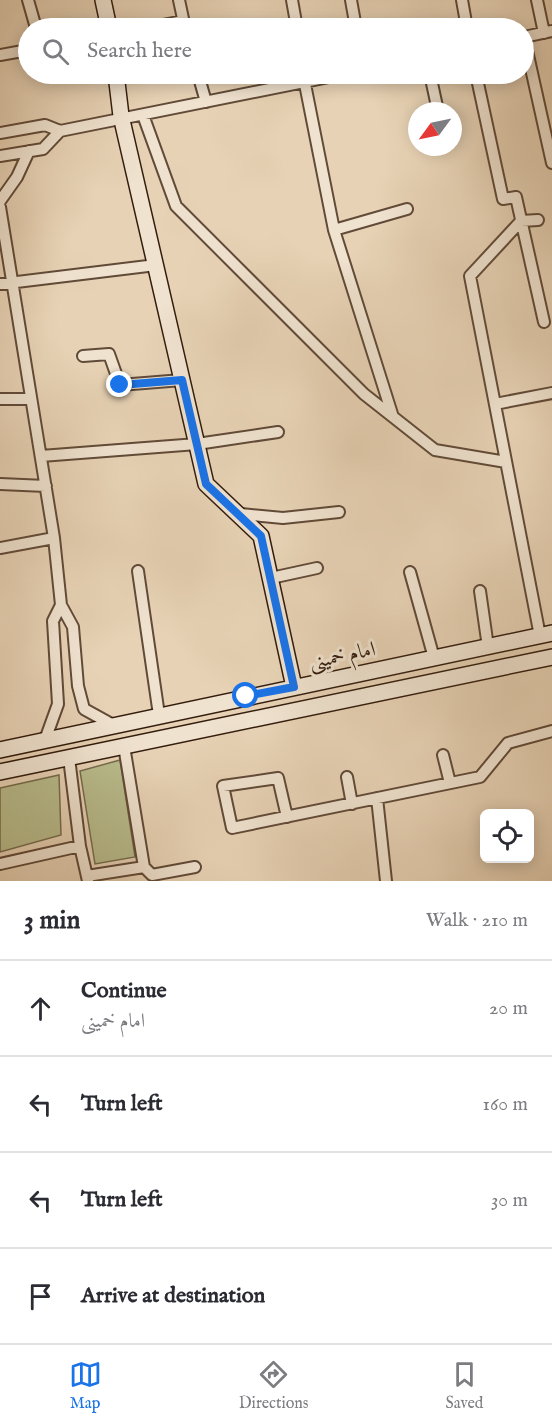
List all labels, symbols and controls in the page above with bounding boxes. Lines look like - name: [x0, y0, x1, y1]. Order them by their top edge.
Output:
- search box: [18, 18, 534, 84]
- icon: search: [39, 35, 72, 68]
- text: Search here: [87, 37, 192, 65]
- north arrow: [408, 102, 462, 156]
- route end: [106, 371, 132, 397]
- street label: امام خمینی: [307, 636, 379, 680]
- route start: [232, 682, 258, 708]
- map controls: [480, 809, 534, 863]
- button: locate: [480, 809, 534, 863]
- text: 3 min: [24, 904, 80, 937]
- text: Walk · 210 m: [426, 908, 528, 933]
- text: Continue: [81, 977, 167, 1005]
- icon: ahead: [24, 992, 57, 1025]
- text: 20 m: [489, 996, 528, 1021]
- text: امام خمینی: [81, 1009, 145, 1034]
- icon: left: [24, 1088, 57, 1121]
- text: Turn left: [81, 1090, 163, 1118]
- text: 160 m: [482, 1092, 528, 1117]
- icon: left: [24, 1184, 57, 1217]
- text: Turn left: [81, 1186, 163, 1214]
- text: 30 m: [491, 1188, 528, 1213]
- icon: arrive: [24, 1280, 57, 1313]
- text: Arrive at destination: [81, 1282, 265, 1310]
- tab: Map: [69, 1358, 102, 1414]
- tab: Directions: [239, 1358, 308, 1414]
- tab: Saved: [446, 1358, 483, 1414]

